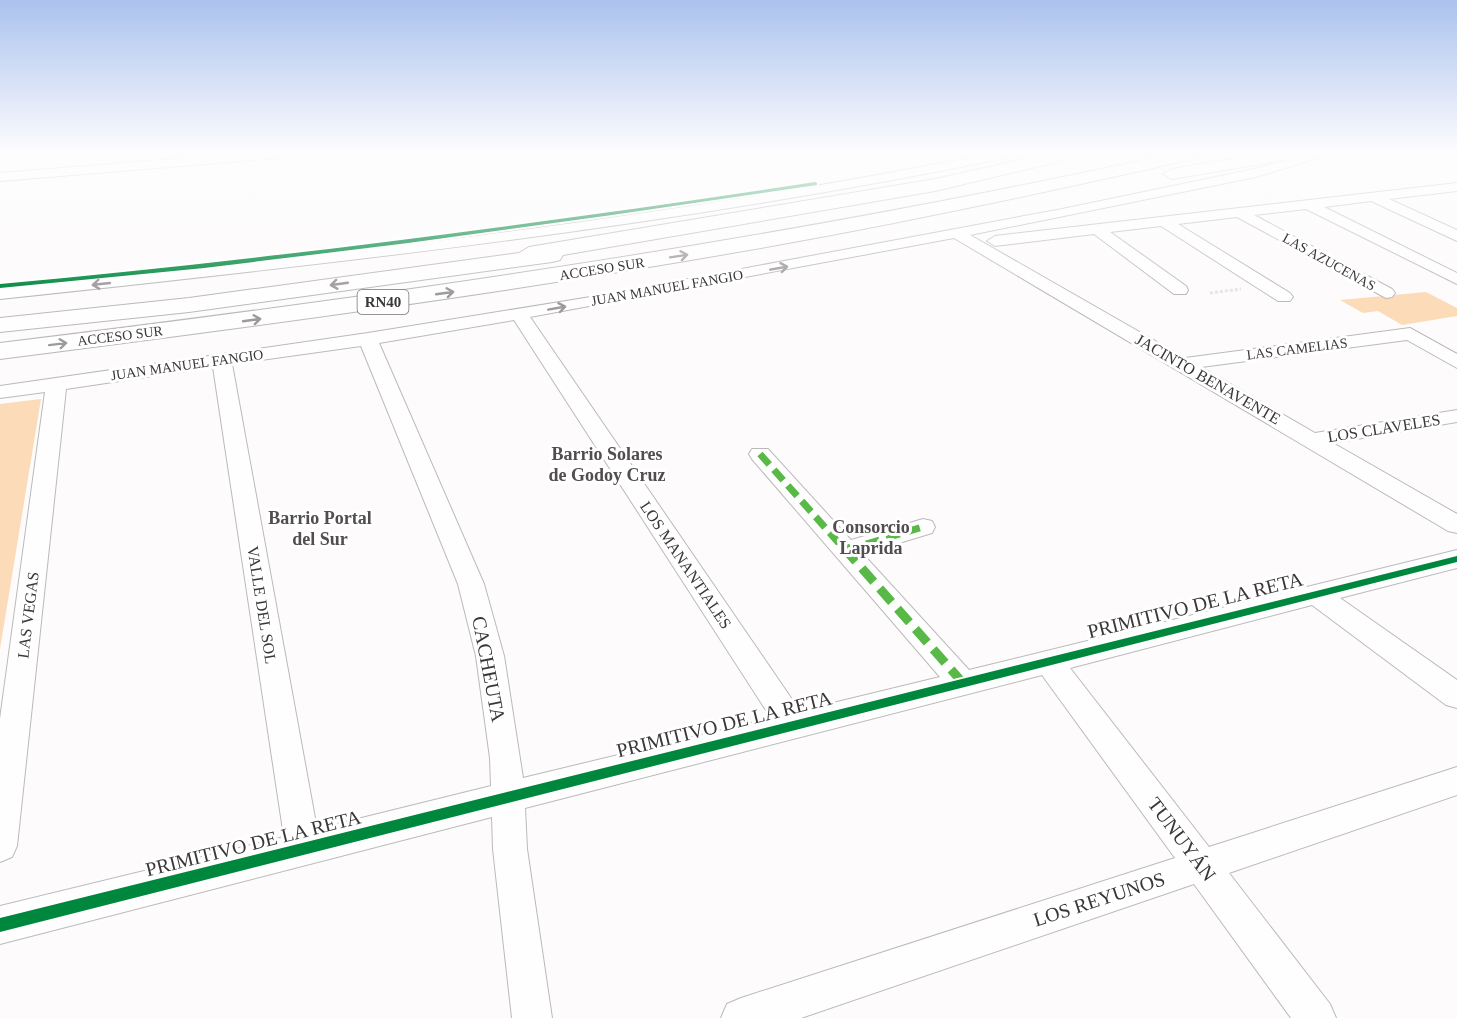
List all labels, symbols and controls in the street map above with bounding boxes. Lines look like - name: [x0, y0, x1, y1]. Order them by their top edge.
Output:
- street label: LAS AZUCENAS: [1280, 230, 1378, 294]
- one-way arrow: [668, 250, 688, 261]
- street label: ACCESO SUR: [558, 255, 646, 283]
- one-way arrow: [768, 262, 788, 273]
- street label: JUAN MANUEL FANGIO: [590, 267, 744, 309]
- one-way arrow: [91, 279, 111, 290]
- one-way arrow: [330, 279, 350, 290]
- one-way arrow: [434, 288, 454, 299]
- road number: RN40: [358, 290, 409, 314]
- one-way arrow: [547, 302, 566, 313]
- one-way arrow: [241, 314, 261, 325]
- street label: ACCESO SUR: [76, 323, 164, 349]
- street label: JACINTO BENAVENTE: [1133, 331, 1283, 427]
- street label: LAS CAMELIAS: [1246, 335, 1348, 363]
- one-way arrow: [48, 338, 67, 349]
- street label: JUAN MANUEL FANGIO: [110, 347, 264, 383]
- street label: LOS CLAVELES: [1326, 411, 1442, 445]
- district label: Barrio Solares de Godoy Cruz: [549, 444, 666, 485]
- street label: LOS MANANTIALES: [637, 498, 735, 632]
- district label: Barrio Portal del Sur: [268, 508, 372, 549]
- district label: Consorcio Laprida: [832, 517, 910, 558]
- street label: VALLE DEL SOL: [244, 545, 280, 665]
- street label: PRIMITIVO DE LA RETA: [1085, 567, 1305, 642]
- street label: LAS VEGAS: [14, 571, 42, 659]
- street label: CACHEUTA: [468, 614, 510, 724]
- street label: PRIMITIVO DE LA RETA: [614, 686, 834, 761]
- street label: TUNUYÁN: [1143, 793, 1221, 885]
- street label: PRIMITIVO DE LA RETA: [143, 805, 363, 880]
- street label: LOS REYUNOS: [1030, 867, 1168, 931]

